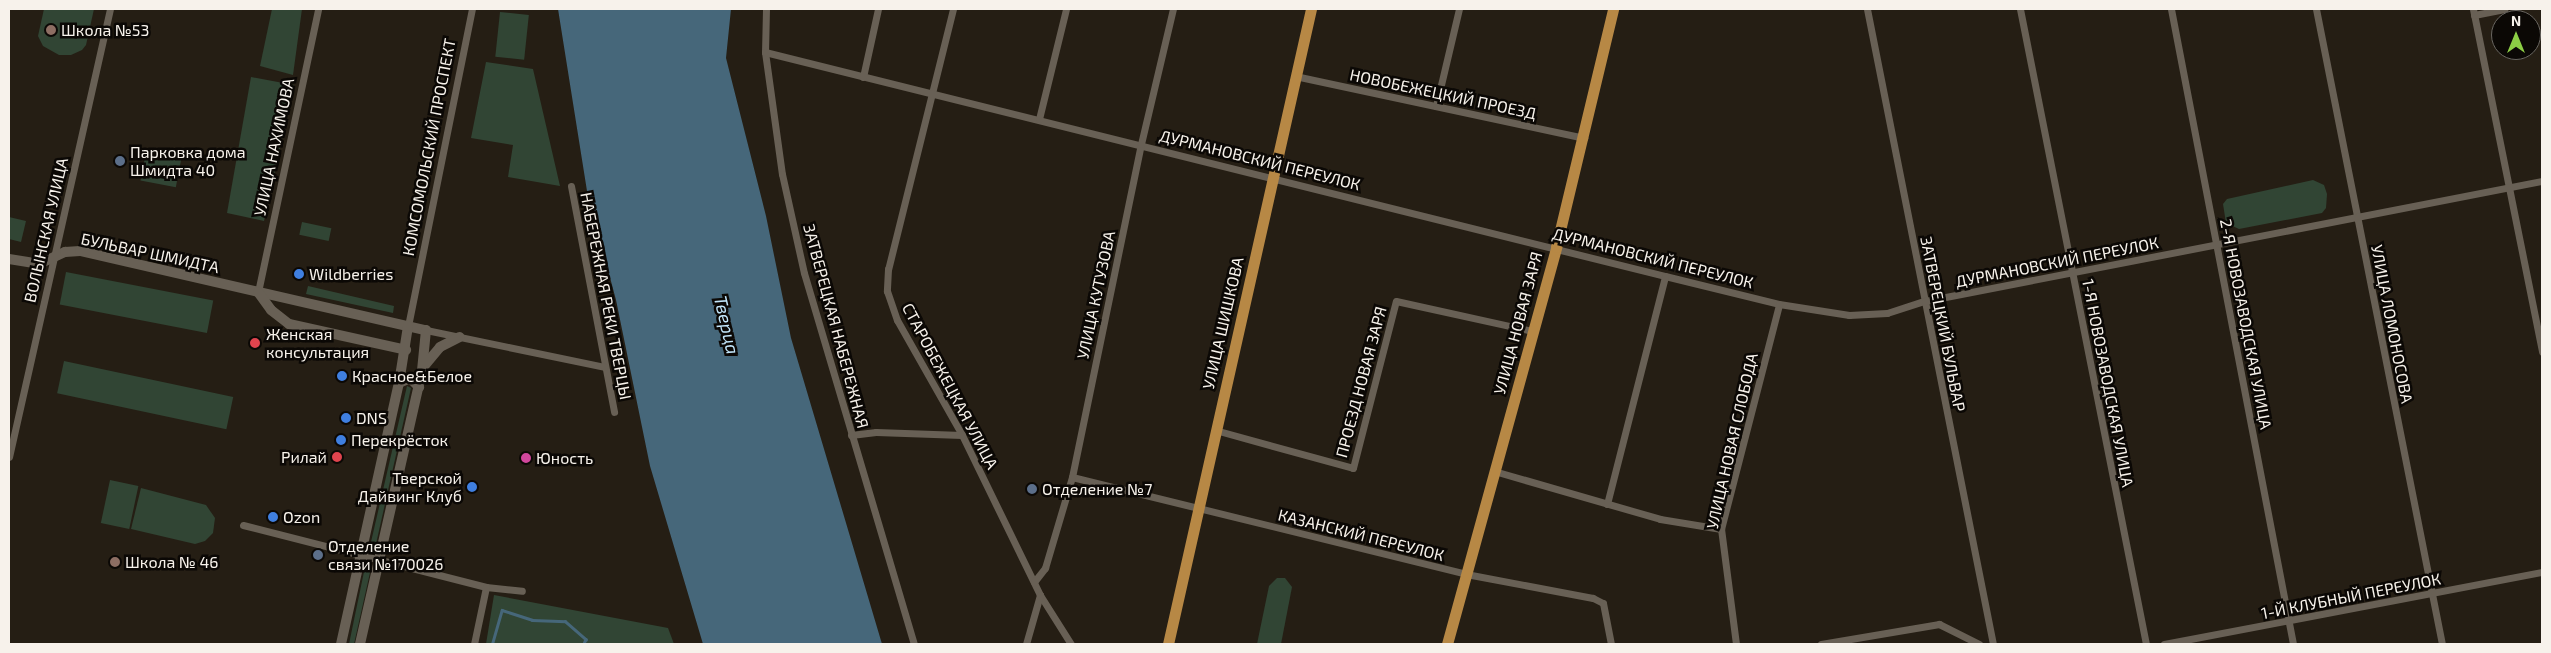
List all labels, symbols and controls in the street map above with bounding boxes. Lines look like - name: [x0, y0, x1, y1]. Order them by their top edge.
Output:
- north arrow: [2491, 10, 2541, 60]
- text: N: [2511, 12, 2521, 29]
- place label: Школа №53: [61, 20, 149, 40]
- marker: Школа №53: [45, 24, 57, 36]
- street label: КОМСОМОЛЬСКИЙ ПРОСПЕКТ: [398, 37, 460, 257]
- street label: НОВОБЕЖЕЦКИЙ ПРОЕЗД: [1348, 65, 1538, 123]
- street label: УЛИЦА НАХИМОВА: [250, 76, 298, 218]
- street label: ДУРМАНОВСКИЙ ПЕРЕУЛОК: [1158, 126, 1362, 194]
- place label: Парковка дома Шмидта 40: [130, 142, 246, 180]
- marker: Парковка дома Шмидта 40: [114, 155, 126, 167]
- street label: ВОЛЫНСКАЯ УЛИЦА: [20, 156, 72, 304]
- street label: НАБЕРЕЖНАЯ РЕКИ ТВЕРЦЫ: [576, 191, 636, 401]
- street label: 2-Я НОВОЗАВОДСКАЯ УЛИЦА: [2216, 217, 2276, 431]
- street label: ЗАТВЕРЕЦКАЯ НАБЕРЕЖНАЯ: [799, 222, 873, 430]
- street label: ДУРМАНОВСКИЙ ПЕРЕУЛОК: [1551, 224, 1755, 292]
- street label: БУЛЬВАР ШМИДТА: [79, 229, 221, 277]
- street label: УЛИЦА КУТУЗОВА: [1073, 229, 1119, 361]
- street label: ДУРМАНОВСКИЙ ПЕРЕУЛОК: [1954, 233, 2160, 291]
- street label: ЗАТВЕРЕЦКИЙ БУЛЬВАР: [1917, 235, 1969, 413]
- street label: УЛИЦА ЛОМОНОСОВА: [2367, 243, 2417, 405]
- street label: УЛИЦА НОВАЯ ЗАРЯ: [1490, 250, 1546, 396]
- street label: УЛИЦА ШИШКОВА: [1198, 255, 1248, 391]
- place label: Wildberries: [309, 264, 393, 284]
- marker: Wildberries: [293, 268, 305, 280]
- street label: 1-Я НОВОЗАВОДСКАЯ УЛИЦА: [2078, 277, 2138, 489]
- water label: Тверца: [710, 294, 744, 356]
- street label: СТАРОБЕЖЕЦКАЯ УЛИЦА: [898, 300, 1002, 472]
- street label: ПРОЕЗД НОВАЯ ЗАРЯ: [1332, 304, 1390, 460]
- place label: Женская консультация: [266, 324, 369, 362]
- marker: Женская консультация: [248, 336, 262, 350]
- street label: УЛИЦА НОВАЯ СЛОБОДА: [1702, 351, 1762, 531]
- place label: Красное&Белое: [352, 366, 472, 386]
- marker: Красное&Белое: [336, 370, 348, 382]
- place label: DNS: [356, 408, 387, 428]
- marker: DNS: [340, 412, 352, 424]
- place label: Перекрёсток: [351, 430, 448, 450]
- marker: Перекрёсток: [335, 434, 347, 446]
- place label: Рилай: [281, 447, 327, 467]
- place label: Юность: [536, 448, 593, 468]
- marker: Рилай: [331, 451, 343, 463]
- marker: Юность: [520, 452, 532, 464]
- place label: Тверской Дайвинг Клуб: [358, 468, 462, 506]
- place label: Отделение №7: [1042, 479, 1152, 499]
- marker: Тверской Дайвинг Клуб: [466, 481, 478, 493]
- marker: Отделение №7: [1026, 483, 1038, 495]
- street label: КАЗАНСКИЙ ПЕРЕУЛОК: [1276, 505, 1446, 565]
- place label: Ozon: [283, 507, 320, 527]
- marker: Ozon: [267, 511, 279, 523]
- place label: Отделение связи №170026: [328, 536, 443, 574]
- marker: Отделение связи №170026: [312, 549, 324, 561]
- place label: Школа № 46: [125, 552, 218, 572]
- marker: Школа № 46: [109, 556, 121, 568]
- street label: 1-Й КЛУБНЫЙ ПЕРЕУЛОК: [2259, 569, 2443, 623]

